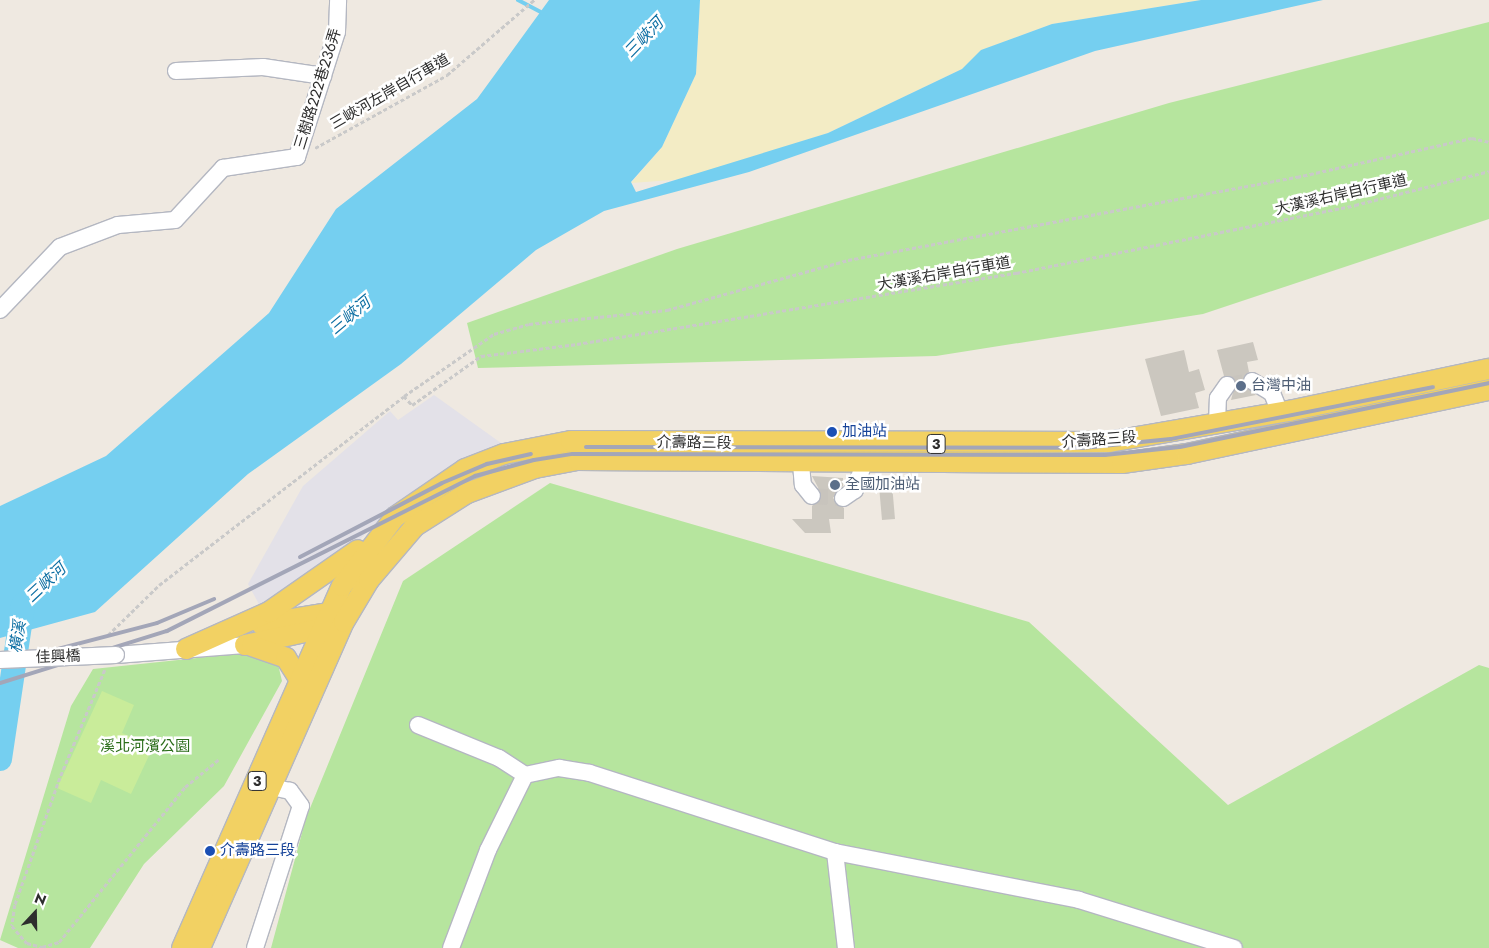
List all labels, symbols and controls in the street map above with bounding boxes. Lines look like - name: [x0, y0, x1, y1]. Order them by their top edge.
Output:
- water label: 三峽河: [620, 14, 668, 62]
- street label: 三樹路222巷236弄: [291, 26, 345, 152]
- street label: 三峽河左岸自行車道: [327, 50, 453, 134]
- street label: 大漢溪右岸自行車道: [1273, 171, 1409, 219]
- street label: 大漢溪右岸自行車道: [876, 253, 1012, 295]
- water label: 三峽河: [325, 293, 375, 339]
- place label: 台灣中油: [1251, 377, 1311, 395]
- marker: 台灣中油: [1235, 380, 1247, 392]
- place label: 加油站: [842, 423, 887, 441]
- marker: 加油站: [826, 426, 838, 438]
- street label: 介壽路三段: [1061, 428, 1137, 452]
- road number: 3: [926, 432, 946, 456]
- street label: 介壽路三段: [656, 433, 732, 453]
- place label: 全國加油站: [845, 476, 920, 494]
- marker: 全國加油站: [829, 479, 841, 491]
- water label: 三峽河: [22, 560, 70, 606]
- water label: 橫溪: [6, 620, 30, 654]
- street label: 佳興橋: [35, 647, 81, 667]
- park label: 溪北河濱公園: [100, 738, 190, 756]
- road number: 3: [247, 769, 267, 792]
- place label: 介壽路三段: [220, 842, 295, 860]
- marker: 介壽路三段: [204, 845, 216, 857]
- north arrow: [10, 888, 60, 938]
- text: N: [32, 888, 49, 910]

